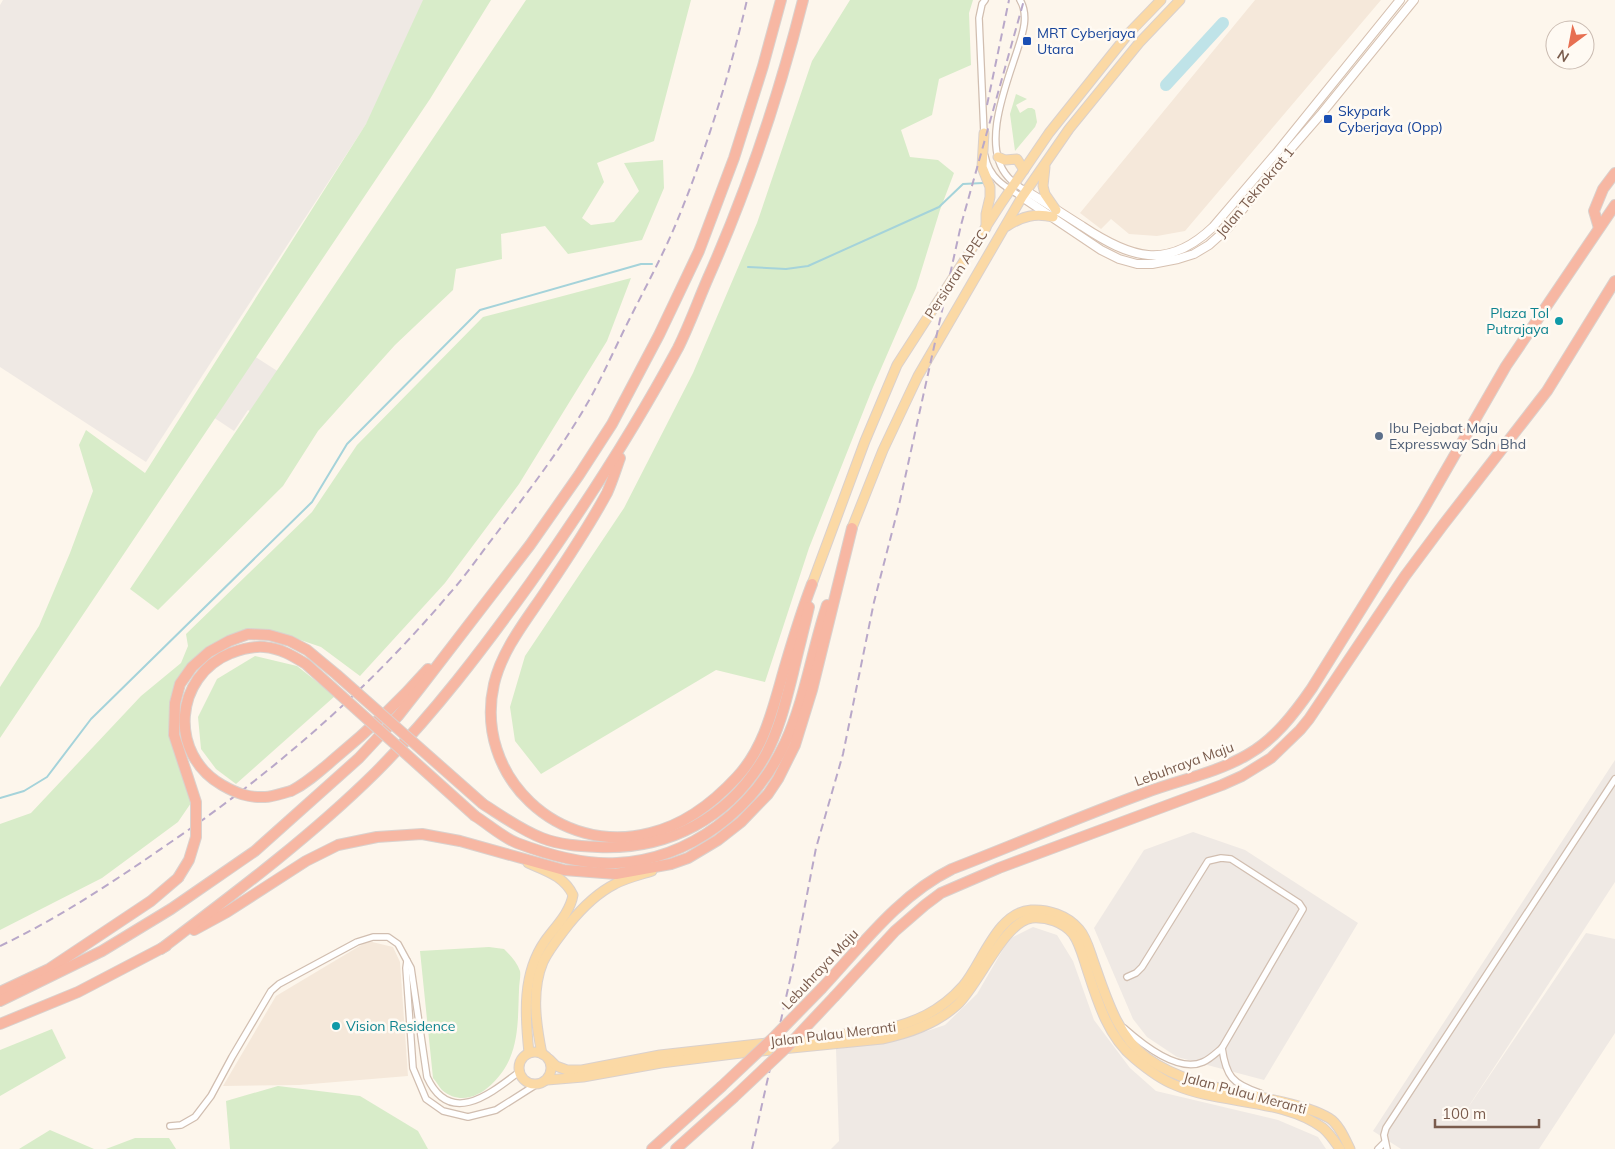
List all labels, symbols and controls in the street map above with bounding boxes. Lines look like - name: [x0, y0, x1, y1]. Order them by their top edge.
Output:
- north arrow: [1545, 20, 1595, 70]
- place label: MRT Cyberjaya Utara: [1037, 24, 1136, 58]
- marker: MRT Cyberjaya Utara: [1021, 35, 1033, 47]
- text: N: [1554, 46, 1572, 66]
- place label: Skypark Cyberjaya (Opp): [1338, 102, 1443, 136]
- marker: Skypark Cyberjaya (Opp): [1322, 113, 1334, 125]
- street label: Jalan Teknokrat 1: [1212, 143, 1298, 241]
- street label: Persiaran APEC: [921, 226, 991, 322]
- place label: Plaza Tol Putrajaya: [1486, 304, 1549, 338]
- marker: Plaza Tol Putrajaya: [1553, 315, 1565, 327]
- place label: Ibu Pejabat Maju Expressway Sdn Bhd: [1389, 419, 1526, 453]
- marker: Ibu Pejabat Maju Expressway Sdn Bhd: [1373, 430, 1385, 442]
- street label: Lebuhraya Maju: [1132, 738, 1236, 790]
- street label: Lebuhraya Maju: [778, 925, 862, 1013]
- place label: Vision Residence: [346, 1017, 455, 1035]
- street label: Jalan Pulau Meranti: [769, 1017, 897, 1051]
- marker: Vision Residence: [330, 1020, 342, 1032]
- street label: Jalan Pulau Meranti: [1182, 1068, 1308, 1118]
- scale bar: [1435, 1096, 1539, 1128]
- text: 100 m: [1442, 1104, 1486, 1123]

